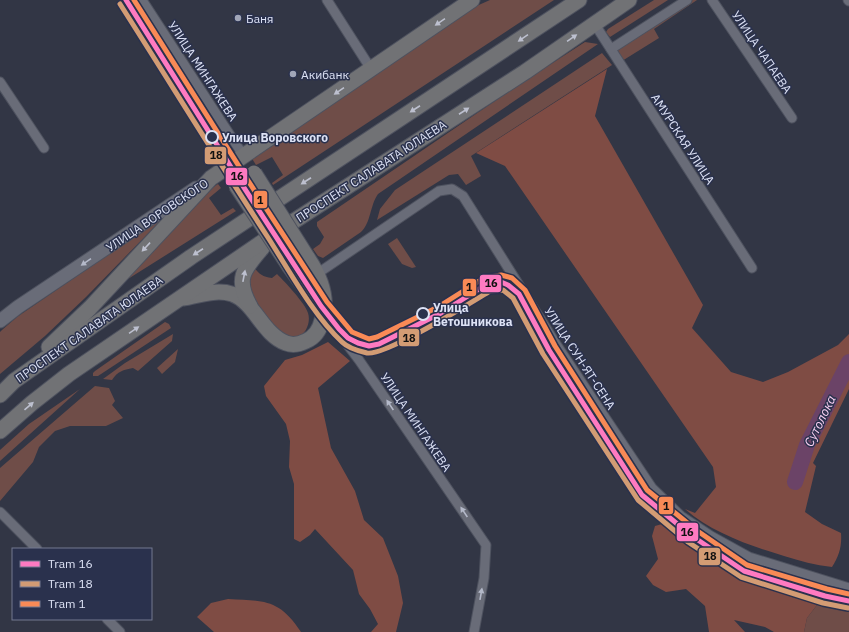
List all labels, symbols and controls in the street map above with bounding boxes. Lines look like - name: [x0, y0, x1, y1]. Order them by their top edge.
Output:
- street label: УЛИЦА ЧАПАЕВА: [729, 8, 795, 96]
- place label: Баня: [246, 11, 274, 26]
- marker: Баня: [233, 13, 243, 23]
- street label: УЛИЦА МИНГАЖЕВА: [165, 18, 241, 124]
- one-way arrow: [435, 18, 445, 26]
- one-way arrow: [518, 34, 528, 42]
- one-way arrow: [567, 34, 578, 42]
- place label: Акибанк: [301, 67, 350, 82]
- marker: Акибанк: [288, 69, 298, 79]
- one-way arrow: [334, 87, 344, 95]
- street label: АМУРСКАЯ УЛИЦА: [648, 91, 718, 187]
- one-way arrow: [409, 106, 421, 113]
- one-way arrow: [459, 107, 470, 114]
- street label: ПРОСПЕКТ САЛАВАТА ЮЛАЕВА: [293, 117, 449, 225]
- marker: Улица Воровского: [205, 130, 219, 144]
- place label: Улица Воровского: [222, 130, 328, 145]
- line badge: 18: [204, 146, 227, 165]
- text: 18: [209, 148, 223, 162]
- line badge: 16: [225, 167, 248, 186]
- text: 16: [230, 169, 244, 183]
- street label: УЛИЦА ВОРОВСКОГО: [103, 175, 211, 255]
- one-way arrow: [301, 177, 311, 185]
- line badge: 1: [253, 190, 268, 209]
- text: 1: [257, 193, 264, 207]
- one-way arrow: [142, 242, 151, 253]
- one-way arrow: [192, 249, 204, 256]
- one-way arrow: [81, 258, 91, 266]
- one-way arrow: [241, 270, 247, 282]
- street label: ПРОСПЕКТ САЛАВАТА ЮЛАЕВА: [12, 272, 166, 386]
- line badge: 16: [479, 274, 502, 293]
- text: 16: [484, 276, 498, 290]
- line badge: 1: [462, 278, 477, 297]
- text: 1: [466, 280, 473, 294]
- place label: Улица Ветошникова: [433, 300, 513, 329]
- street label: УЛИЦА СУН-ЯТ-СЕНА: [541, 304, 619, 413]
- marker: Улица Ветошникова: [416, 307, 430, 321]
- one-way arrow: [129, 326, 140, 333]
- line badge: 18: [398, 328, 420, 347]
- text: 18: [402, 331, 416, 345]
- street label: УЛИЦА МИНГАЖЕВА: [377, 370, 455, 475]
- water label: Сутолока: [800, 392, 840, 450]
- one-way arrow: [386, 400, 394, 410]
- one-way arrow: [24, 401, 34, 410]
- line badge: 1: [658, 496, 674, 515]
- text: 1: [663, 499, 670, 513]
- one-way arrow: [460, 507, 467, 518]
- line badge: 16: [676, 522, 699, 542]
- text: 16: [680, 525, 694, 539]
- line badge: 18: [698, 547, 721, 566]
- legend: [12, 548, 152, 620]
- text: 18: [703, 549, 717, 563]
- text: Tram 16: [48, 556, 93, 571]
- text: Tram 18: [48, 576, 93, 591]
- one-way arrow: [478, 588, 484, 600]
- text: Tram 1: [48, 596, 86, 611]

